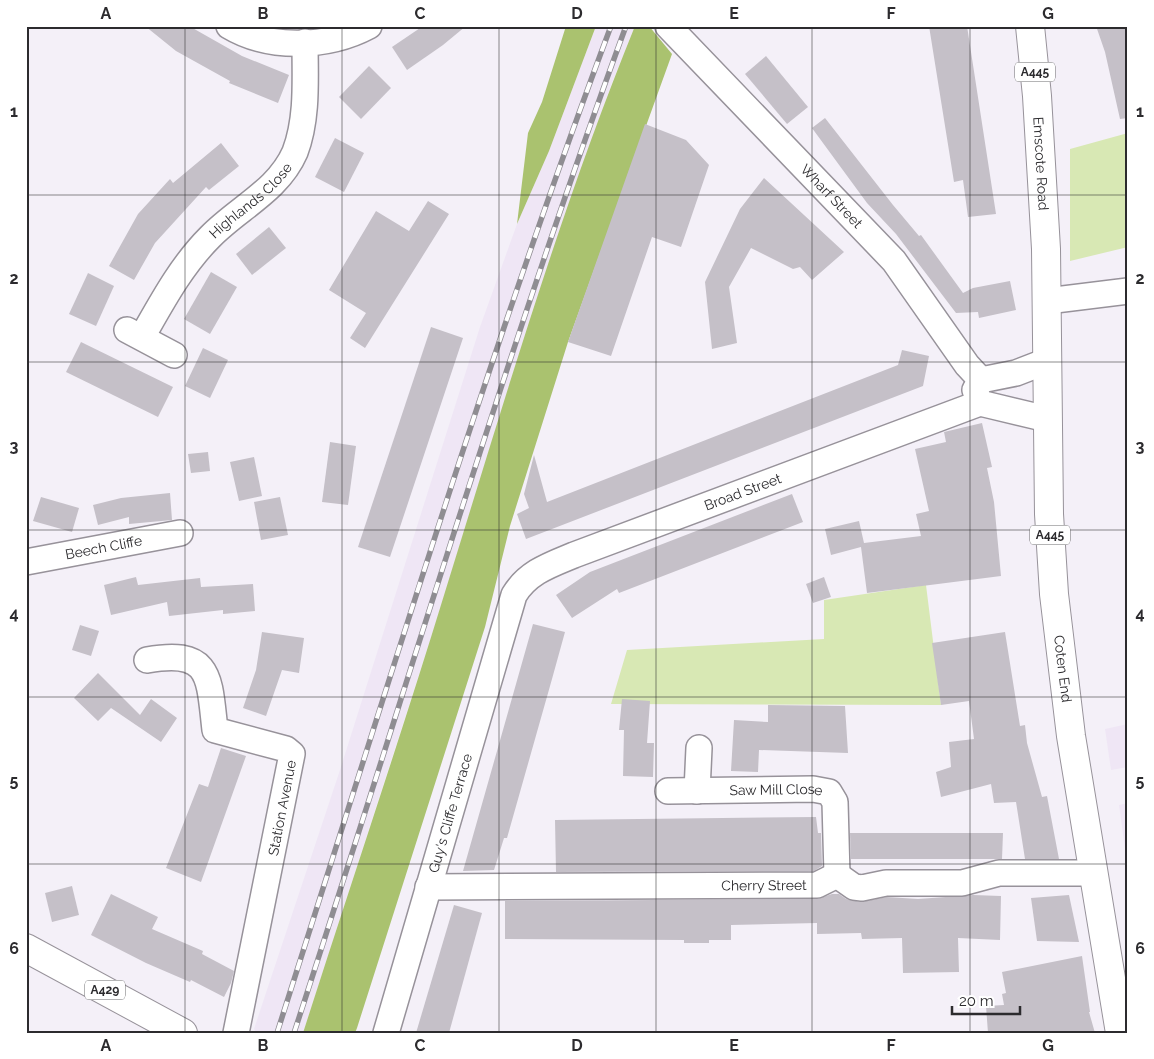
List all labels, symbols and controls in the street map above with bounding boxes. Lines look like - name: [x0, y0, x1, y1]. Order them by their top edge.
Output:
- text: A: [101, 4, 112, 23]
- text: B: [258, 4, 269, 23]
- text: C: [415, 4, 426, 23]
- text: D: [571, 4, 583, 23]
- text: E: [729, 4, 739, 23]
- text: F: [886, 4, 896, 23]
- text: G: [1042, 4, 1054, 23]
- road number: A445: [1015, 62, 1055, 82]
- text: 1: [10, 102, 18, 121]
- text: 1: [1136, 102, 1144, 121]
- street label: Emscote Road: [1030, 116, 1052, 211]
- street label: Highlands Close: [206, 160, 295, 241]
- street label: Wharf Street: [797, 161, 866, 231]
- text: 2: [9, 269, 19, 288]
- text: 2: [1135, 269, 1145, 288]
- text: 3: [10, 437, 19, 456]
- text: 3: [1136, 437, 1145, 456]
- street label: Broad Street: [702, 470, 784, 514]
- road number: A445: [1030, 526, 1070, 544]
- street label: Beech Cliffe: [64, 532, 143, 562]
- text: 4: [9, 604, 19, 623]
- text: 4: [1135, 604, 1145, 623]
- street label: Coten End: [1051, 634, 1075, 703]
- street label: Guy's Cliffe Terrace: [425, 752, 475, 875]
- street label: Station Avenue: [265, 759, 299, 857]
- text: 5: [10, 771, 19, 790]
- text: 5: [1136, 771, 1145, 790]
- street label: Saw Mill Close: [729, 781, 824, 799]
- street label: Cherry Street: [721, 877, 807, 893]
- text: 6: [9, 939, 19, 958]
- text: 6: [1135, 939, 1145, 958]
- road number: A429: [85, 980, 125, 1000]
- scale bar: [952, 984, 1019, 1016]
- text: 20 m: [959, 992, 994, 1010]
- text: A: [101, 1036, 112, 1055]
- text: B: [258, 1036, 269, 1055]
- text: C: [415, 1036, 426, 1055]
- text: D: [571, 1036, 583, 1055]
- text: E: [729, 1036, 739, 1055]
- text: F: [886, 1036, 896, 1055]
- text: G: [1042, 1036, 1054, 1055]

